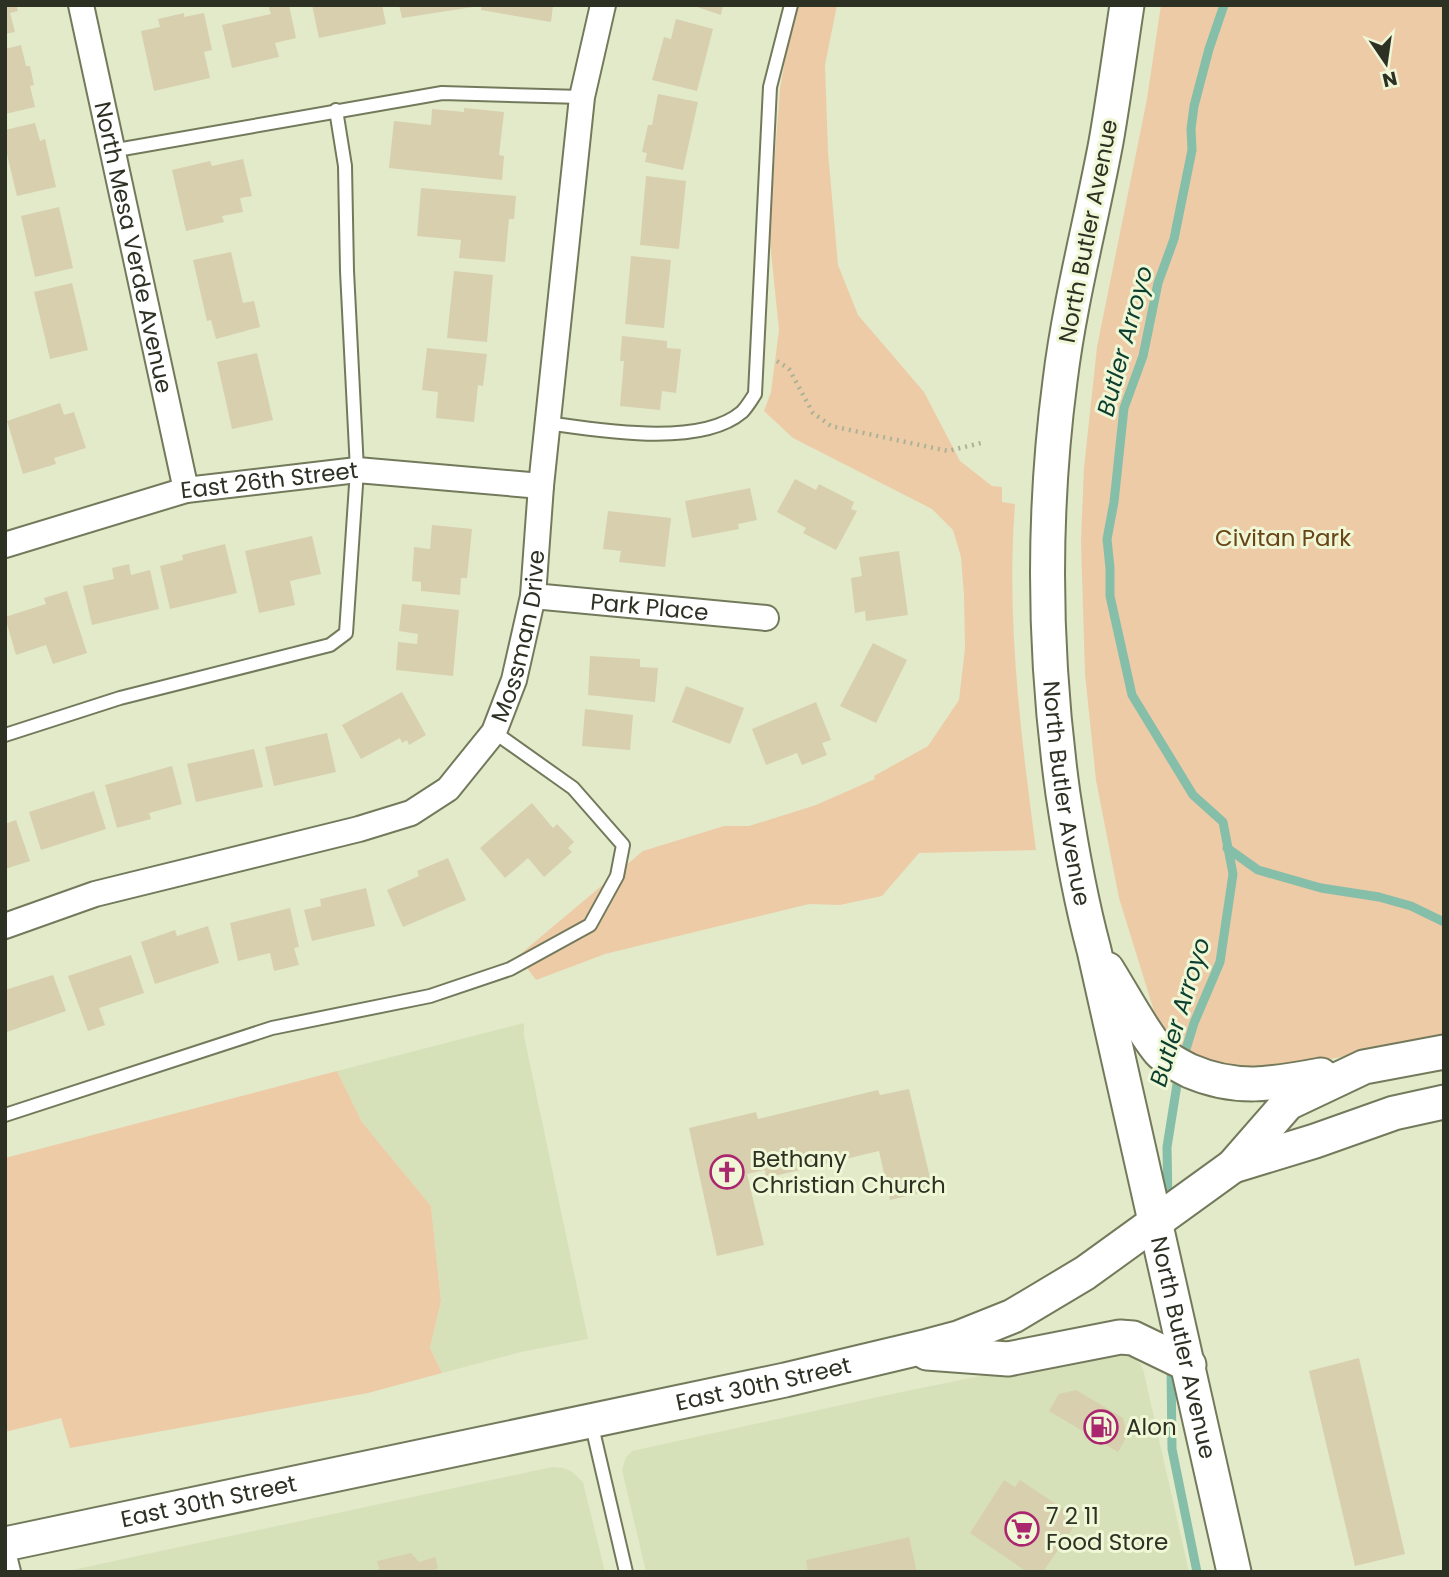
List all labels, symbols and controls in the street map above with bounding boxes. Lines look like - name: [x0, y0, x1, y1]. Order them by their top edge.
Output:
- north arrow: [1351, 28, 1421, 98]
- text: N: [1380, 64, 1400, 94]
- street label: North Mesa Verde Avenue: [86, 99, 181, 396]
- street label: North Butler Avenue: [1051, 117, 1125, 345]
- water label: Butler Arroyo: [1089, 262, 1160, 420]
- street label: East 26th Street: [179, 454, 360, 507]
- park label: Civitan Park: [1215, 522, 1351, 554]
- street label: Mossman Drive: [483, 549, 552, 727]
- street label: Park Place: [589, 586, 710, 628]
- street label: North Butler Avenue: [1035, 680, 1099, 909]
- water label: Butler Arroyo: [1141, 933, 1218, 1090]
- place label: Bethany Christian Church: [752, 1143, 946, 1201]
- church icon: Bethany Christian Church: [708, 1153, 746, 1191]
- street label: North Butler Avenue: [1143, 1233, 1224, 1462]
- street label: East 30th Street: [673, 1349, 854, 1419]
- fuel station icon: Alon: [1082, 1408, 1120, 1446]
- place label: Alon: [1126, 1411, 1177, 1443]
- street label: East 30th Street: [118, 1467, 299, 1535]
- place label: 7 2 11 Food Store: [1046, 1500, 1168, 1558]
- supermarket icon: 7 2 11 Food Store: [1003, 1510, 1041, 1548]

